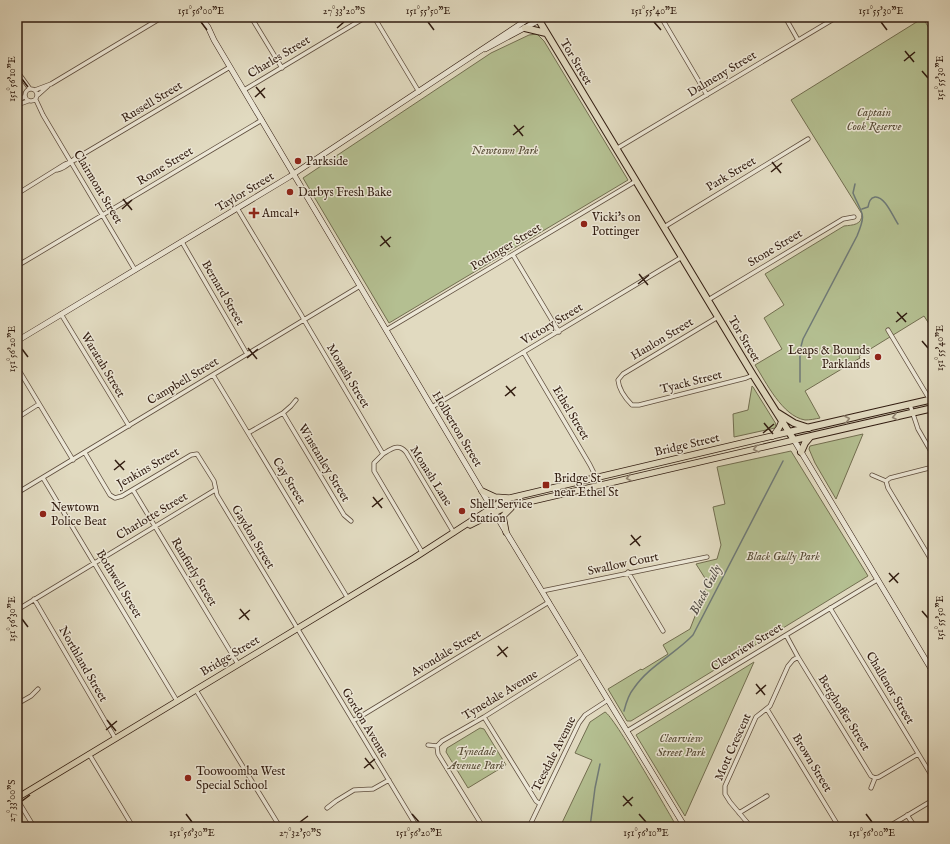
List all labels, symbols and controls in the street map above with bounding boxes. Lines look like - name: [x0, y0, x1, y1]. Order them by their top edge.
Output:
- text: 151°56'00"E: [178, 5, 224, 18]
- text: 27°33'20"S: [323, 5, 365, 18]
- text: 151°55'50"E: [406, 5, 450, 18]
- text: 151°55'40"E: [631, 5, 677, 18]
- text: 151°55'30"E: [859, 5, 903, 18]
- street label: Charles Street: [245, 33, 313, 81]
- street label: Tor Street: [556, 36, 596, 88]
- street label: Dalmeny Street: [685, 48, 759, 100]
- text: 151°56'10"E: [6, 56, 19, 102]
- text: 151°55'30"E: [934, 56, 947, 100]
- street label: Russell Street: [119, 78, 185, 126]
- park label: Captain Cook Reserve: [846, 105, 902, 134]
- street label: Rome Street: [134, 143, 196, 189]
- park label: Newtown Park: [472, 143, 539, 158]
- street label: Clairmont Street: [70, 147, 126, 227]
- street label: Park Street: [703, 153, 759, 195]
- place label: Parkside: [306, 154, 349, 169]
- marker: Parkside: [293, 156, 303, 166]
- street label: Taylor Street: [213, 169, 277, 215]
- place label: Darbys Fresh Bake: [298, 185, 392, 200]
- marker: Darbys Fresh Bake: [285, 187, 295, 197]
- place label: Amcal+: [261, 206, 300, 221]
- marker: Amcal+: [249, 208, 259, 218]
- place label: Vicki's on Pottinger: [591, 210, 641, 239]
- marker: Vicki's on Pottinger: [579, 219, 589, 229]
- street label: Pottinger Street: [468, 220, 544, 274]
- street label: Stone Street: [745, 226, 805, 270]
- street label: Bernard Street: [198, 258, 248, 328]
- street label: Victory Street: [518, 300, 586, 349]
- street label: Tor Street: [724, 313, 764, 365]
- street label: Hanlon Street: [628, 314, 696, 364]
- text: 151°55'40"E: [934, 325, 947, 371]
- text: 151°56'20"E: [6, 326, 19, 372]
- street label: Waratah Street: [78, 330, 128, 400]
- street label: Monash Street: [323, 341, 373, 411]
- place label: Leaps & Bounds Parklands: [788, 343, 870, 372]
- marker: Leaps & Bounds Parklands: [873, 352, 883, 362]
- street label: Campbell Street: [145, 354, 222, 409]
- street label: Tyack Street: [659, 367, 723, 397]
- street label: Ethel Street: [549, 383, 593, 443]
- street label: Holberton Street: [429, 388, 485, 470]
- one-way arrow: [892, 412, 898, 420]
- one-way arrow: [844, 416, 850, 424]
- street label: Winstanley Street: [295, 421, 353, 505]
- street label: Bridge Street: [653, 430, 721, 460]
- street label: Monash Lane: [407, 443, 456, 509]
- street label: Jenkins Street: [113, 444, 182, 494]
- one-way arrow: [753, 444, 760, 453]
- street label: Cay Street: [269, 455, 309, 507]
- place label: Bridge St near Ethel St: [554, 471, 619, 500]
- one-way arrow: [626, 474, 633, 482]
- marker: Bridge St near Ethel St: [541, 480, 551, 490]
- street label: Charlotte Street: [114, 489, 190, 543]
- place label: Shell Service Station: [470, 497, 533, 526]
- place label: Newtown Police Beat: [51, 500, 107, 529]
- street label: Gaydon Street: [228, 502, 278, 572]
- marker: Shell Service Station: [457, 506, 467, 516]
- marker: Newtown Police Beat: [38, 509, 48, 519]
- street label: Ranfurly Street: [168, 535, 220, 609]
- street label: Bothwell Street: [93, 547, 145, 621]
- street label: Swallow Court: [586, 549, 660, 579]
- park label: Black Gully Park: [746, 549, 820, 564]
- water label: Black Gully: [686, 562, 726, 618]
- text: 151°56'30"E: [6, 596, 19, 642]
- text: 151°55'50"E: [934, 596, 947, 640]
- street label: Clearview Street: [708, 620, 786, 674]
- street label: Northland Street: [55, 623, 111, 705]
- street label: Avondale Street: [408, 626, 484, 680]
- street label: Bridge Street: [198, 632, 262, 680]
- street label: Challenor Street: [862, 649, 918, 727]
- street label: Tynedale Avenue: [459, 666, 541, 723]
- street label: Berghoffer Street: [815, 672, 873, 754]
- street label: Gordon Avenue: [338, 685, 392, 761]
- street label: Mott Crescent: [711, 711, 755, 783]
- street label: Teesdale Avenue: [529, 713, 580, 794]
- park label: Clearview Street Park: [656, 731, 706, 760]
- street label: Brown Street: [789, 731, 835, 795]
- park label: Tynedale Avenue Park: [446, 744, 504, 773]
- place label: Toowoomba West Special School: [196, 764, 285, 794]
- marker: Toowoomba West Special School: [183, 773, 193, 783]
- text: 27°33'00"S: [6, 780, 19, 822]
- text: 151°56'30"E: [169, 827, 215, 840]
- text: 27°32'50"S: [279, 827, 321, 840]
- text: 151°56'20"E: [396, 827, 442, 840]
- text: 151°56'10"E: [623, 827, 669, 840]
- text: 151°56'00"E: [849, 827, 895, 840]

